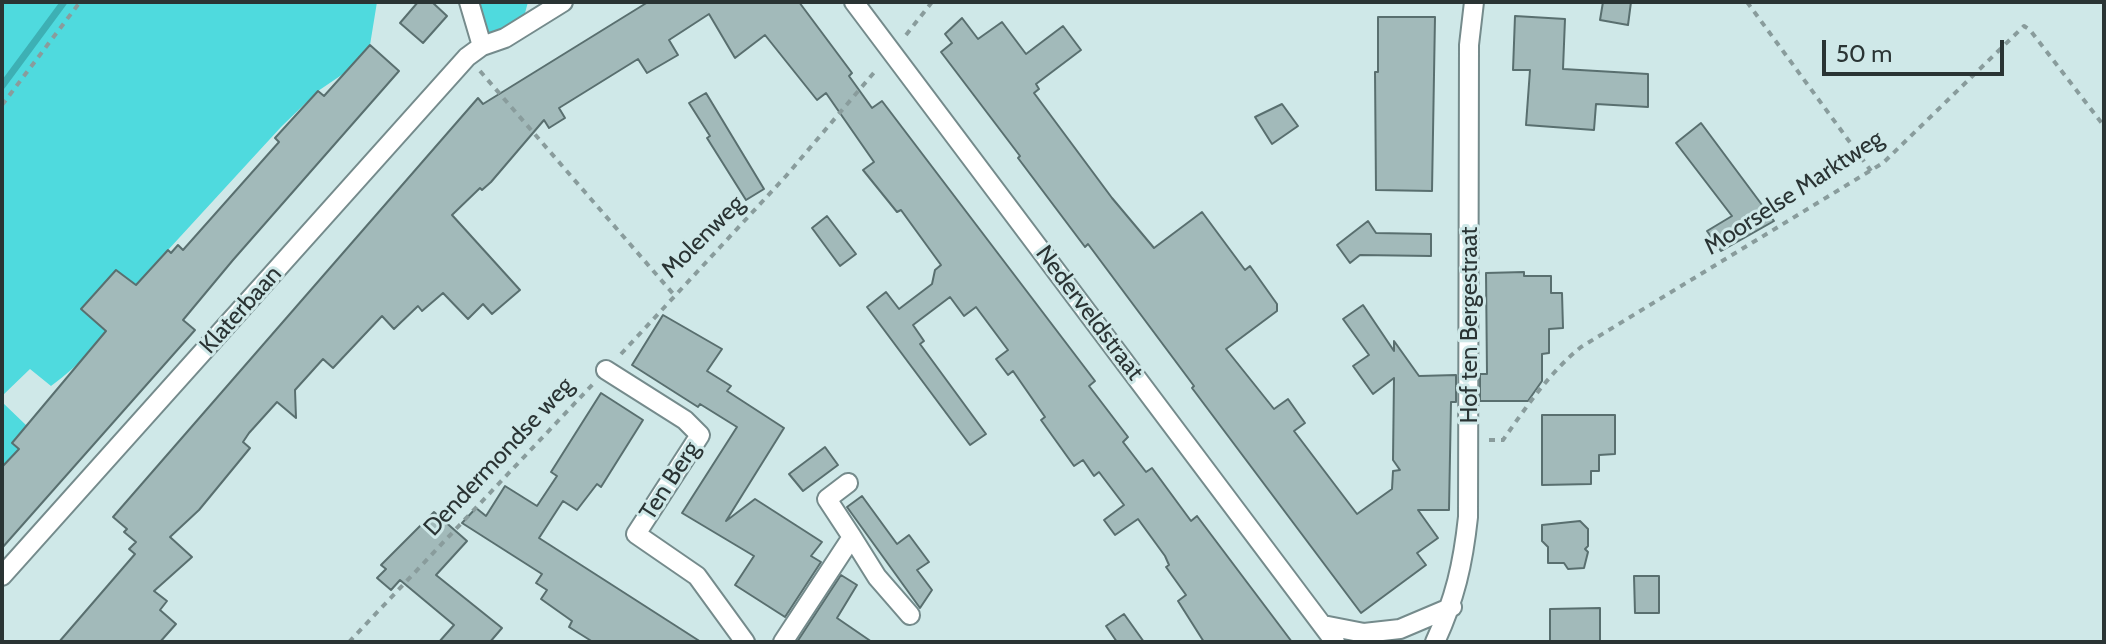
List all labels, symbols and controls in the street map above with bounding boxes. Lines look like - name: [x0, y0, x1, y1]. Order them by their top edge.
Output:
- scale bar: [1826, 24, 2008, 74]
- text: 50 m: [1836, 39, 1892, 68]
- street label: Moorselse Marktweg: [1699, 124, 1889, 262]
- street label: Molenweg: [656, 190, 750, 284]
- street label: Hof ten Bergestraat: [1456, 227, 1484, 423]
- street label: Nederveldstraat: [1029, 240, 1149, 386]
- street label: Klaterbaan: [194, 260, 288, 360]
- street label: Dendermondse weg: [418, 372, 580, 542]
- street label: Ten Berg: [634, 436, 706, 526]

